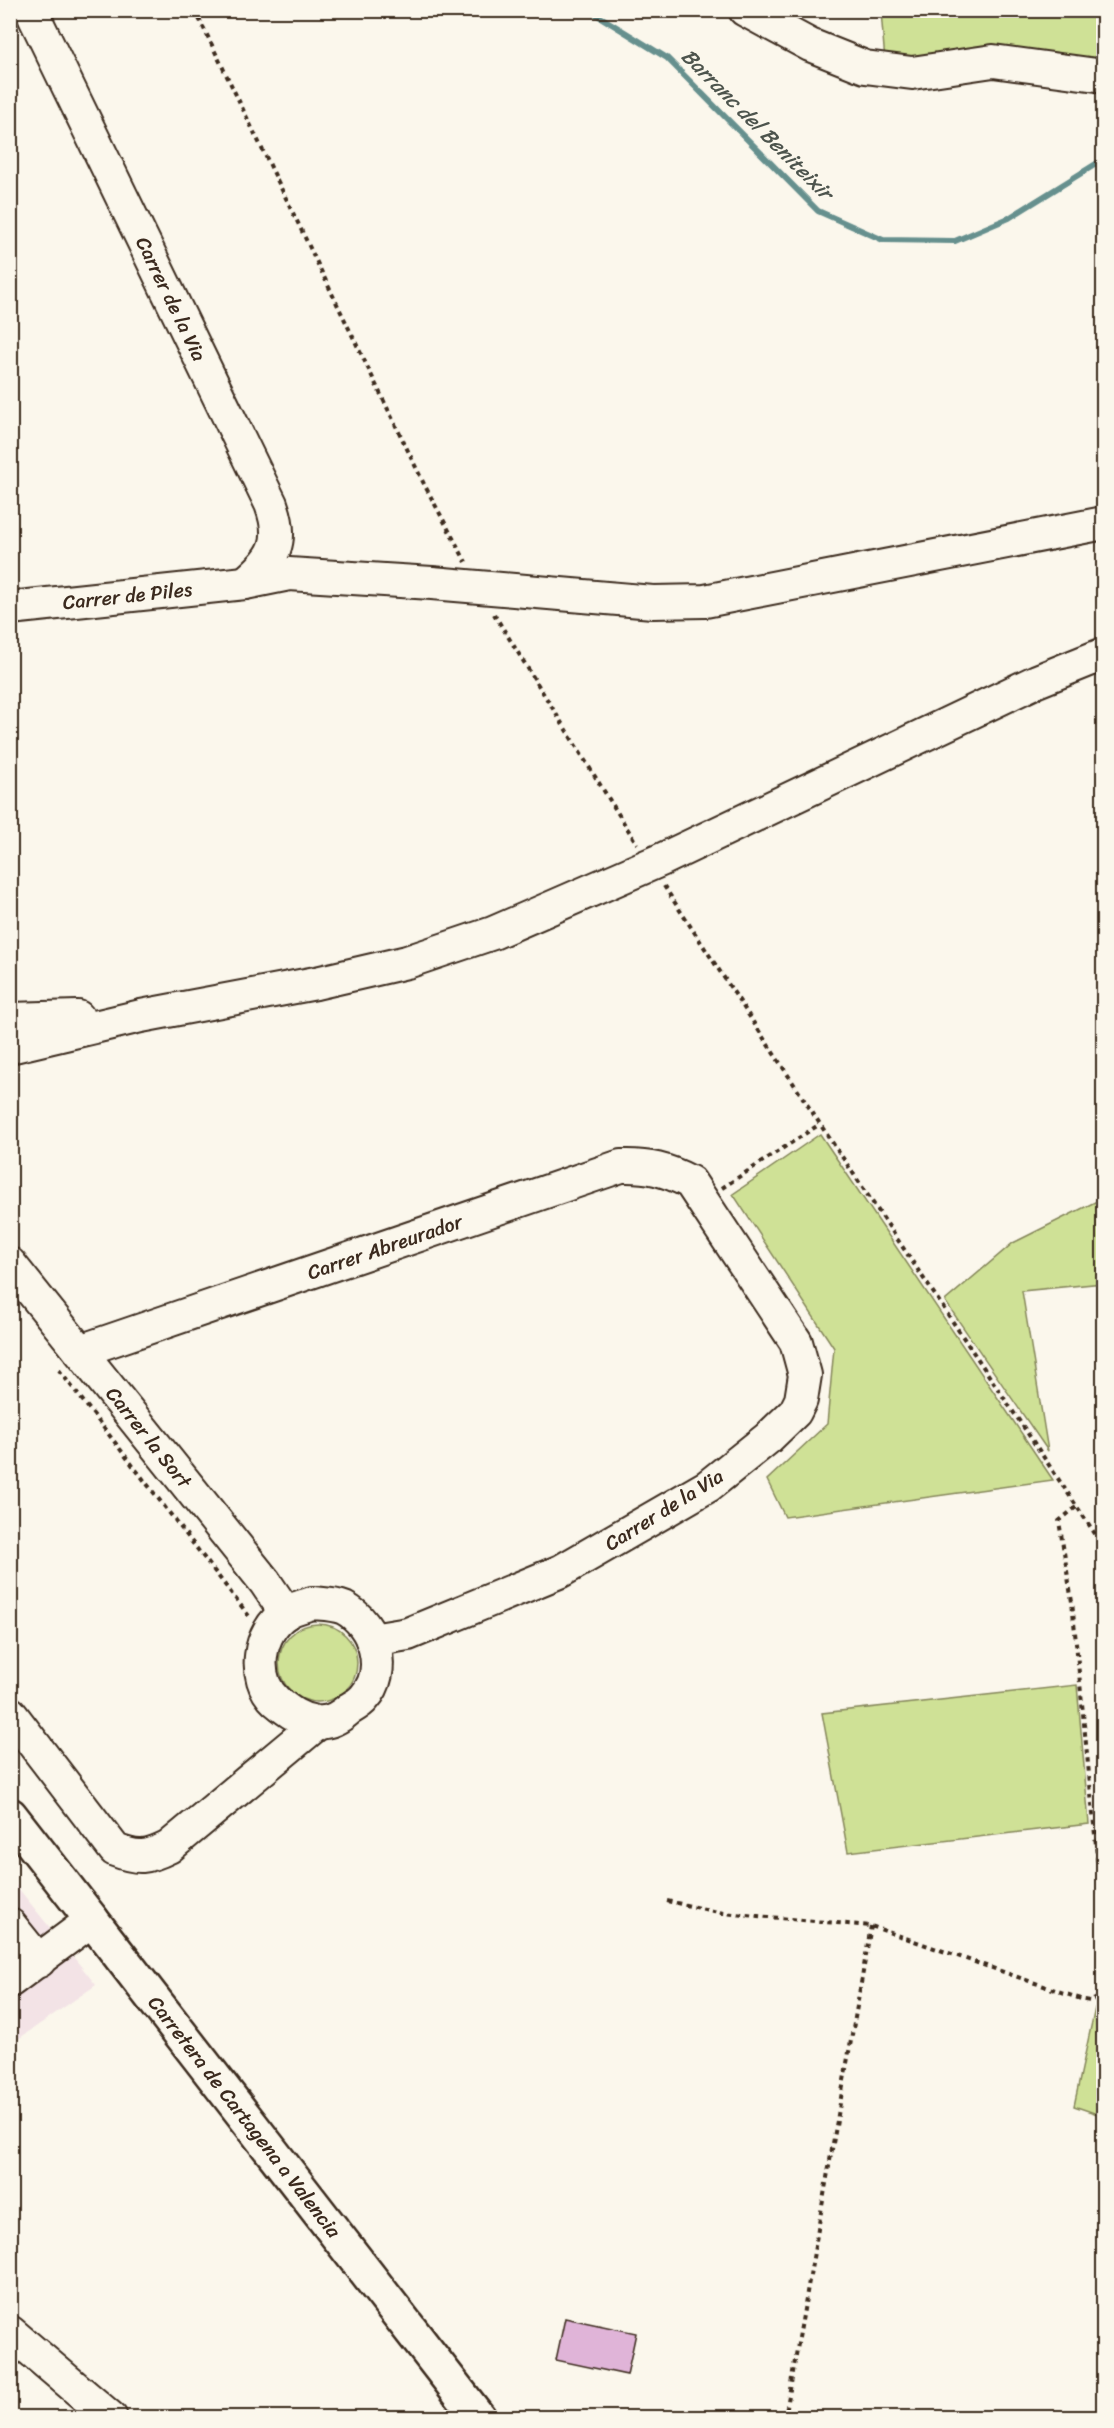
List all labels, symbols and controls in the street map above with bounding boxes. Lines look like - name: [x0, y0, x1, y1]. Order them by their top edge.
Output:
- water label: Barranc del Beniteixir: [672, 39, 845, 212]
- street label: Carrer de la Via: [126, 230, 217, 367]
- street label: Carrer de Piles: [61, 571, 195, 620]
- street label: Carrer Abreurador: [302, 1203, 469, 1290]
- street label: Carrer la Sort: [97, 1378, 201, 1497]
- street label: Carrer de la Via: [597, 1459, 731, 1561]
- street label: Carretera de Cartagena a Valencia: [139, 1987, 351, 2247]

